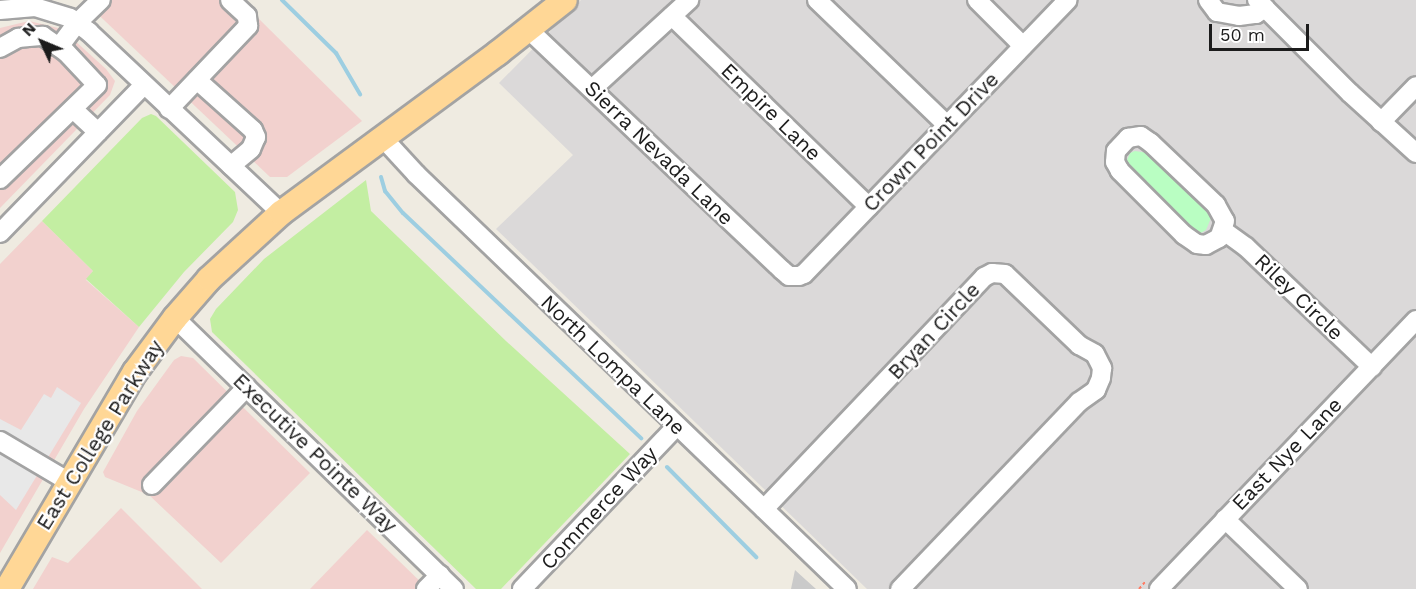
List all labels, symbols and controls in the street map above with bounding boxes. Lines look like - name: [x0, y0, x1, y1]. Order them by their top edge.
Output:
- north arrow: [12, 12, 72, 72]
- scale bar: [1212, 12, 1312, 50]
- text: N: [18, 18, 40, 40]
- text: 50 m: [1220, 24, 1265, 45]
- street label: Empire Lane: [716, 58, 826, 166]
- street label: Crown Point Drive: [858, 67, 1004, 217]
- street label: Sierra Nevada Lane: [579, 75, 739, 231]
- street label: Riley Circle: [1249, 248, 1349, 346]
- street label: Bryan Circle: [883, 277, 985, 385]
- street label: North Lompa Lane: [535, 289, 691, 441]
- street label: East College Parkway: [31, 335, 169, 535]
- street label: Executive Pointe Way: [228, 368, 402, 538]
- street label: East Nye Lane: [1227, 392, 1347, 516]
- street label: Commerce Way: [535, 441, 663, 575]

